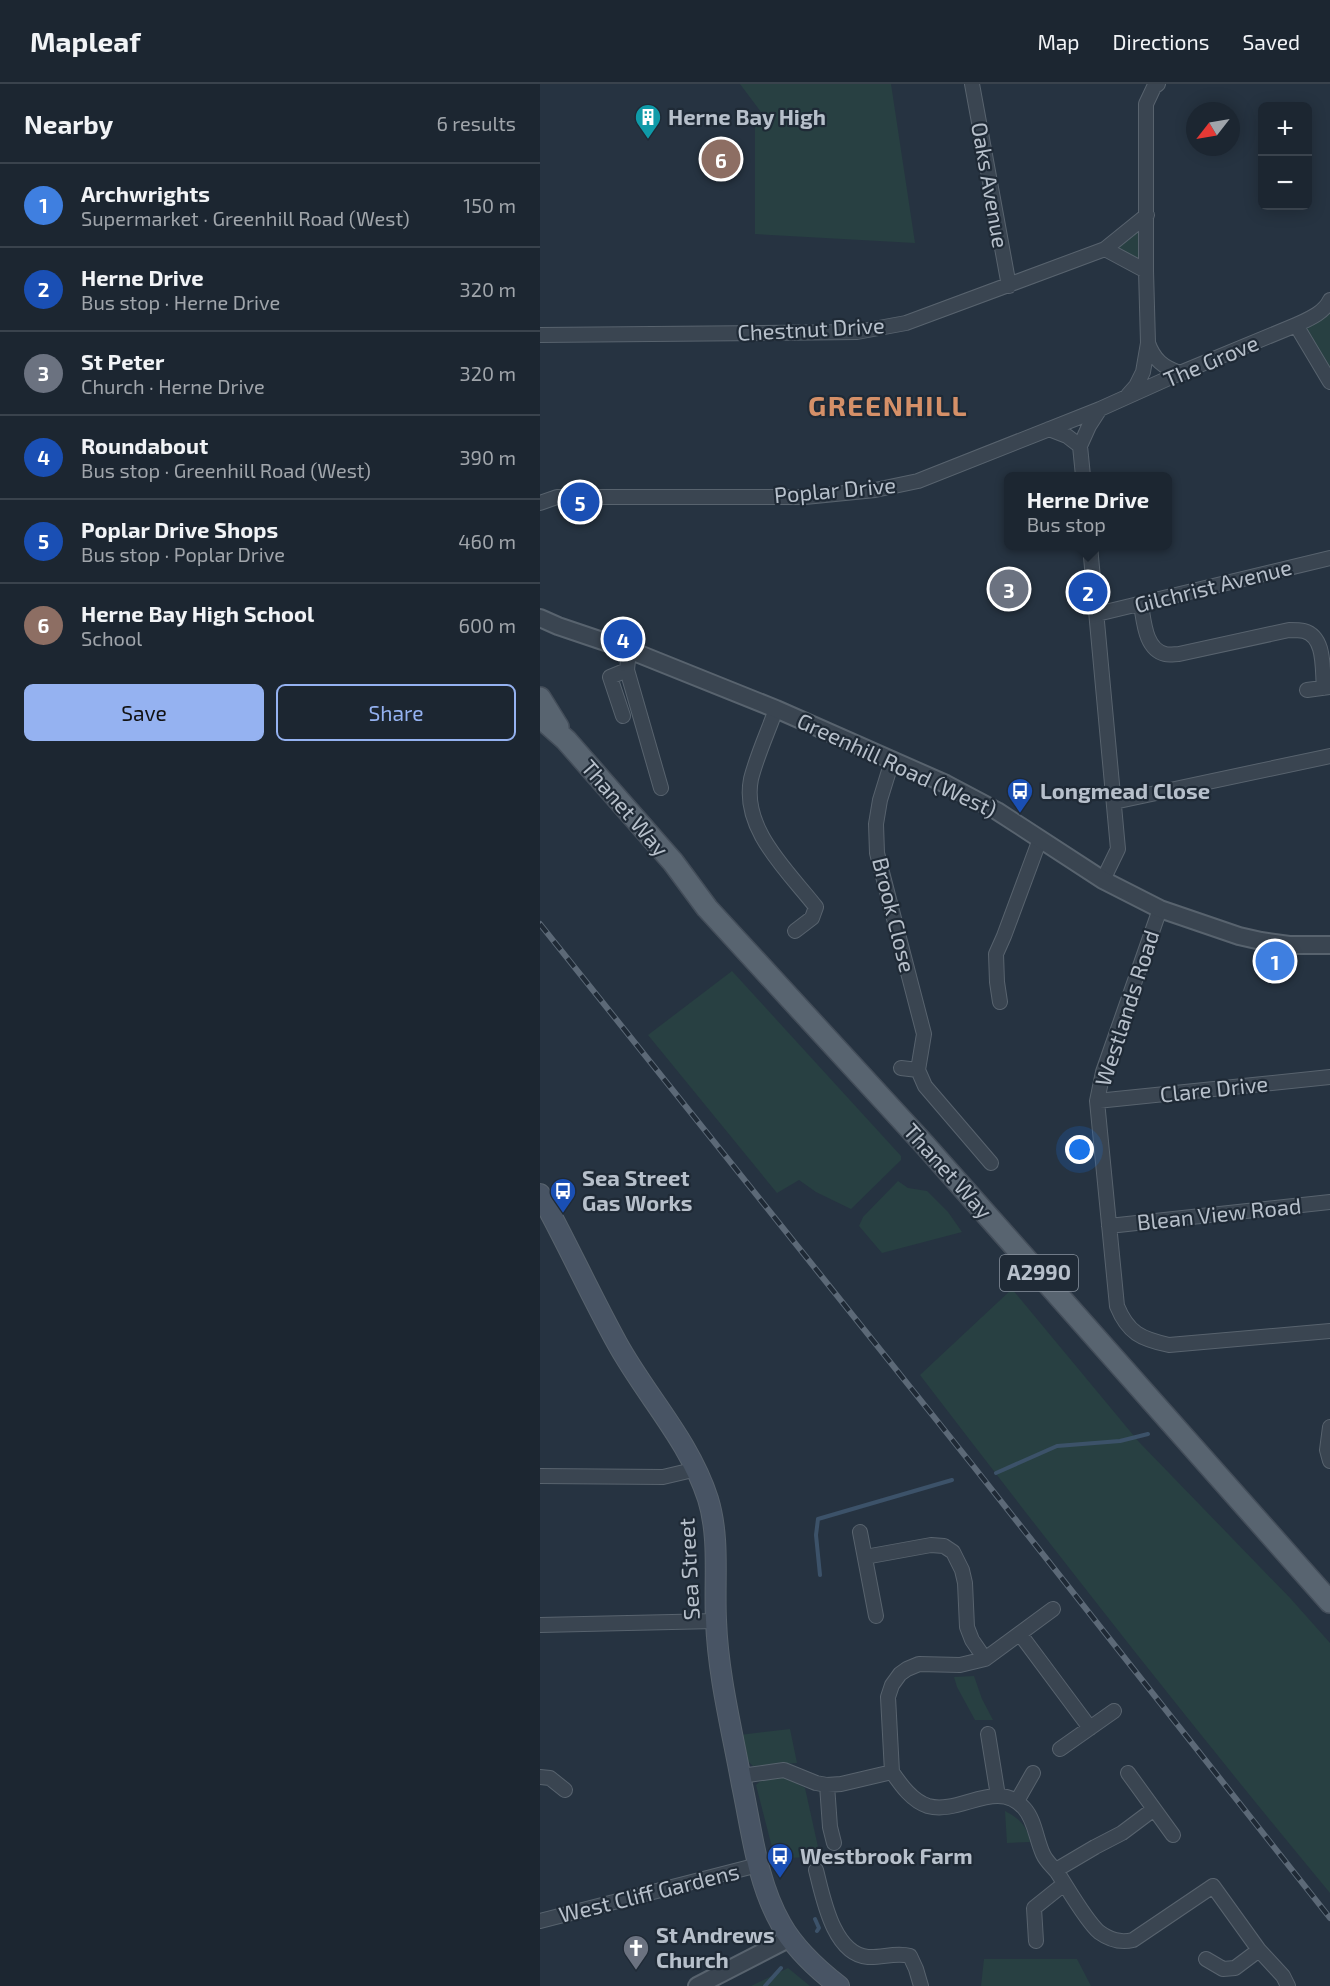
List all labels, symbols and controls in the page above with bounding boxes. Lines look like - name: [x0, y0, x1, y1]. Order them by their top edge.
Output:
- text: Mapleaf: [30, 24, 141, 58]
- text: Map: [1037, 29, 1080, 54]
- text: Directions: [1113, 29, 1209, 54]
- text: Saved: [1242, 29, 1300, 54]
- building icon: Herne Bay High: [633, 102, 663, 140]
- north arrow: [1186, 102, 1240, 156]
- map controls: [1258, 102, 1312, 210]
- button: +: [1258, 102, 1312, 156]
- place label: Herne Bay High: [668, 103, 826, 130]
- text: Nearby: [24, 108, 113, 139]
- text: 6 results: [436, 111, 516, 135]
- street label: Oaks Avenue: [967, 120, 1015, 250]
- pin: 6: [702, 136, 741, 182]
- button: −: [1258, 156, 1312, 210]
- text: Archwrights: [81, 180, 210, 206]
- text: 1: [39, 193, 48, 217]
- text: 150 m: [463, 193, 516, 217]
- text: Supermarket · Greenhill Road (West): [81, 206, 410, 230]
- text: Herne Drive: [81, 264, 204, 290]
- text: 2: [38, 277, 49, 301]
- text: 320 m: [460, 277, 516, 301]
- text: Bus stop · Herne Drive: [81, 290, 280, 314]
- street label: Chestnut Drive: [737, 311, 885, 345]
- street label: The Grove: [1159, 329, 1262, 392]
- text: St Peter: [81, 348, 164, 374]
- text: 3: [38, 361, 49, 385]
- text: 320 m: [460, 361, 516, 385]
- text: Church · Herne Drive: [81, 374, 265, 398]
- district label: GREENHILL: [808, 388, 968, 422]
- text: Roundabout: [81, 432, 208, 458]
- text: 4: [37, 445, 50, 469]
- text: 390 m: [459, 445, 516, 469]
- text: Bus stop · Greenhill Road (West): [81, 458, 371, 482]
- street label: Poplar Drive: [773, 471, 897, 507]
- popup: [1004, 472, 1172, 550]
- pin: 5: [560, 480, 600, 524]
- text: Herne Drive: [1027, 486, 1149, 512]
- text: Bus stop: [1027, 512, 1106, 536]
- text: Poplar Drive Shops: [81, 516, 278, 542]
- text: 5: [38, 529, 49, 553]
- text: 460 m: [458, 529, 516, 553]
- text: Bus stop · Poplar Drive: [81, 542, 285, 566]
- street label: Gilchrist Avenue: [1131, 553, 1294, 617]
- pin: 3: [990, 566, 1028, 612]
- pin: 2: [1068, 570, 1108, 614]
- text: Herne Bay High School: [81, 600, 314, 626]
- text: 6: [38, 613, 49, 637]
- text: 600 m: [458, 613, 516, 637]
- pin: 4: [604, 616, 643, 662]
- text: School: [81, 626, 142, 650]
- button: Save: [24, 684, 264, 741]
- button: Share: [276, 684, 516, 741]
- street label: Greenhill Road (West): [794, 706, 1001, 822]
- street label: Thanet Way: [577, 754, 675, 861]
- bus stop icon: Longmead Close: [1005, 776, 1035, 814]
- place label: Longmead Close: [1040, 777, 1210, 803]
- street label: Brook Close: [868, 855, 922, 975]
- street label: Westlands Road: [1089, 926, 1164, 1089]
- pin: 1: [1256, 938, 1294, 984]
- street label: Clare Drive: [1159, 1069, 1269, 1107]
- street label: Thanet Way: [899, 1117, 999, 1224]
- your location: [1065, 1135, 1094, 1164]
- place label: Sea Street Gas Works: [582, 1164, 693, 1215]
- bus stop icon: Sea Street Gas Works: [548, 1176, 578, 1214]
- street label: Blean View Road: [1135, 1191, 1302, 1235]
- road number: A2990: [1000, 1255, 1078, 1291]
- street label: Sea Street: [672, 1517, 704, 1621]
- bus stop icon: Westbrook Farm: [765, 1841, 795, 1879]
- place label: Westbrook Farm: [800, 1842, 973, 1868]
- street label: West Cliff Gardens: [556, 1857, 742, 1927]
- place label: St Andrews Church: [656, 1921, 775, 1972]
- church icon: St Andrews Church: [621, 1933, 651, 1971]

